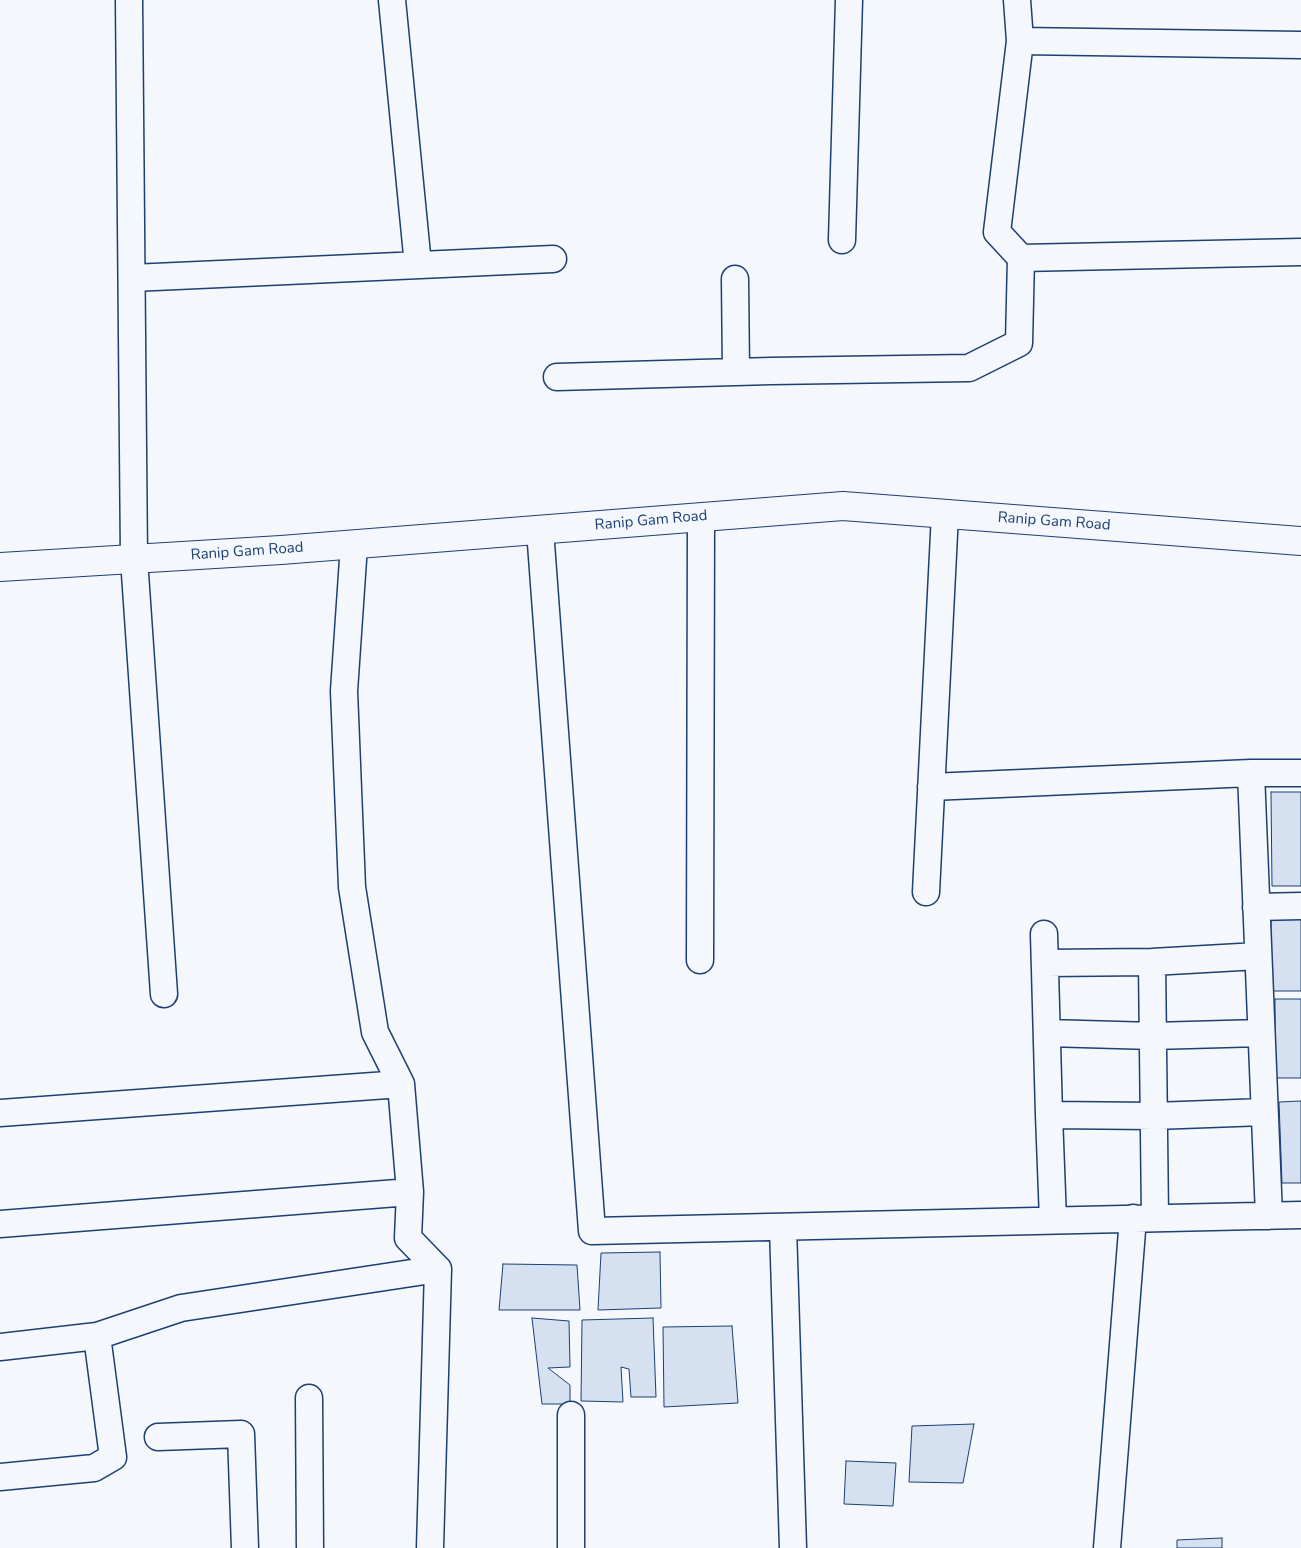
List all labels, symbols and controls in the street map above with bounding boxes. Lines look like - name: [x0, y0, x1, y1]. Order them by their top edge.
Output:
- street label: Ranip Gam Road: [594, 507, 708, 535]
- street label: Ranip Gam Road: [997, 509, 1111, 535]
- street label: Ranip Gam Road: [190, 539, 304, 565]

